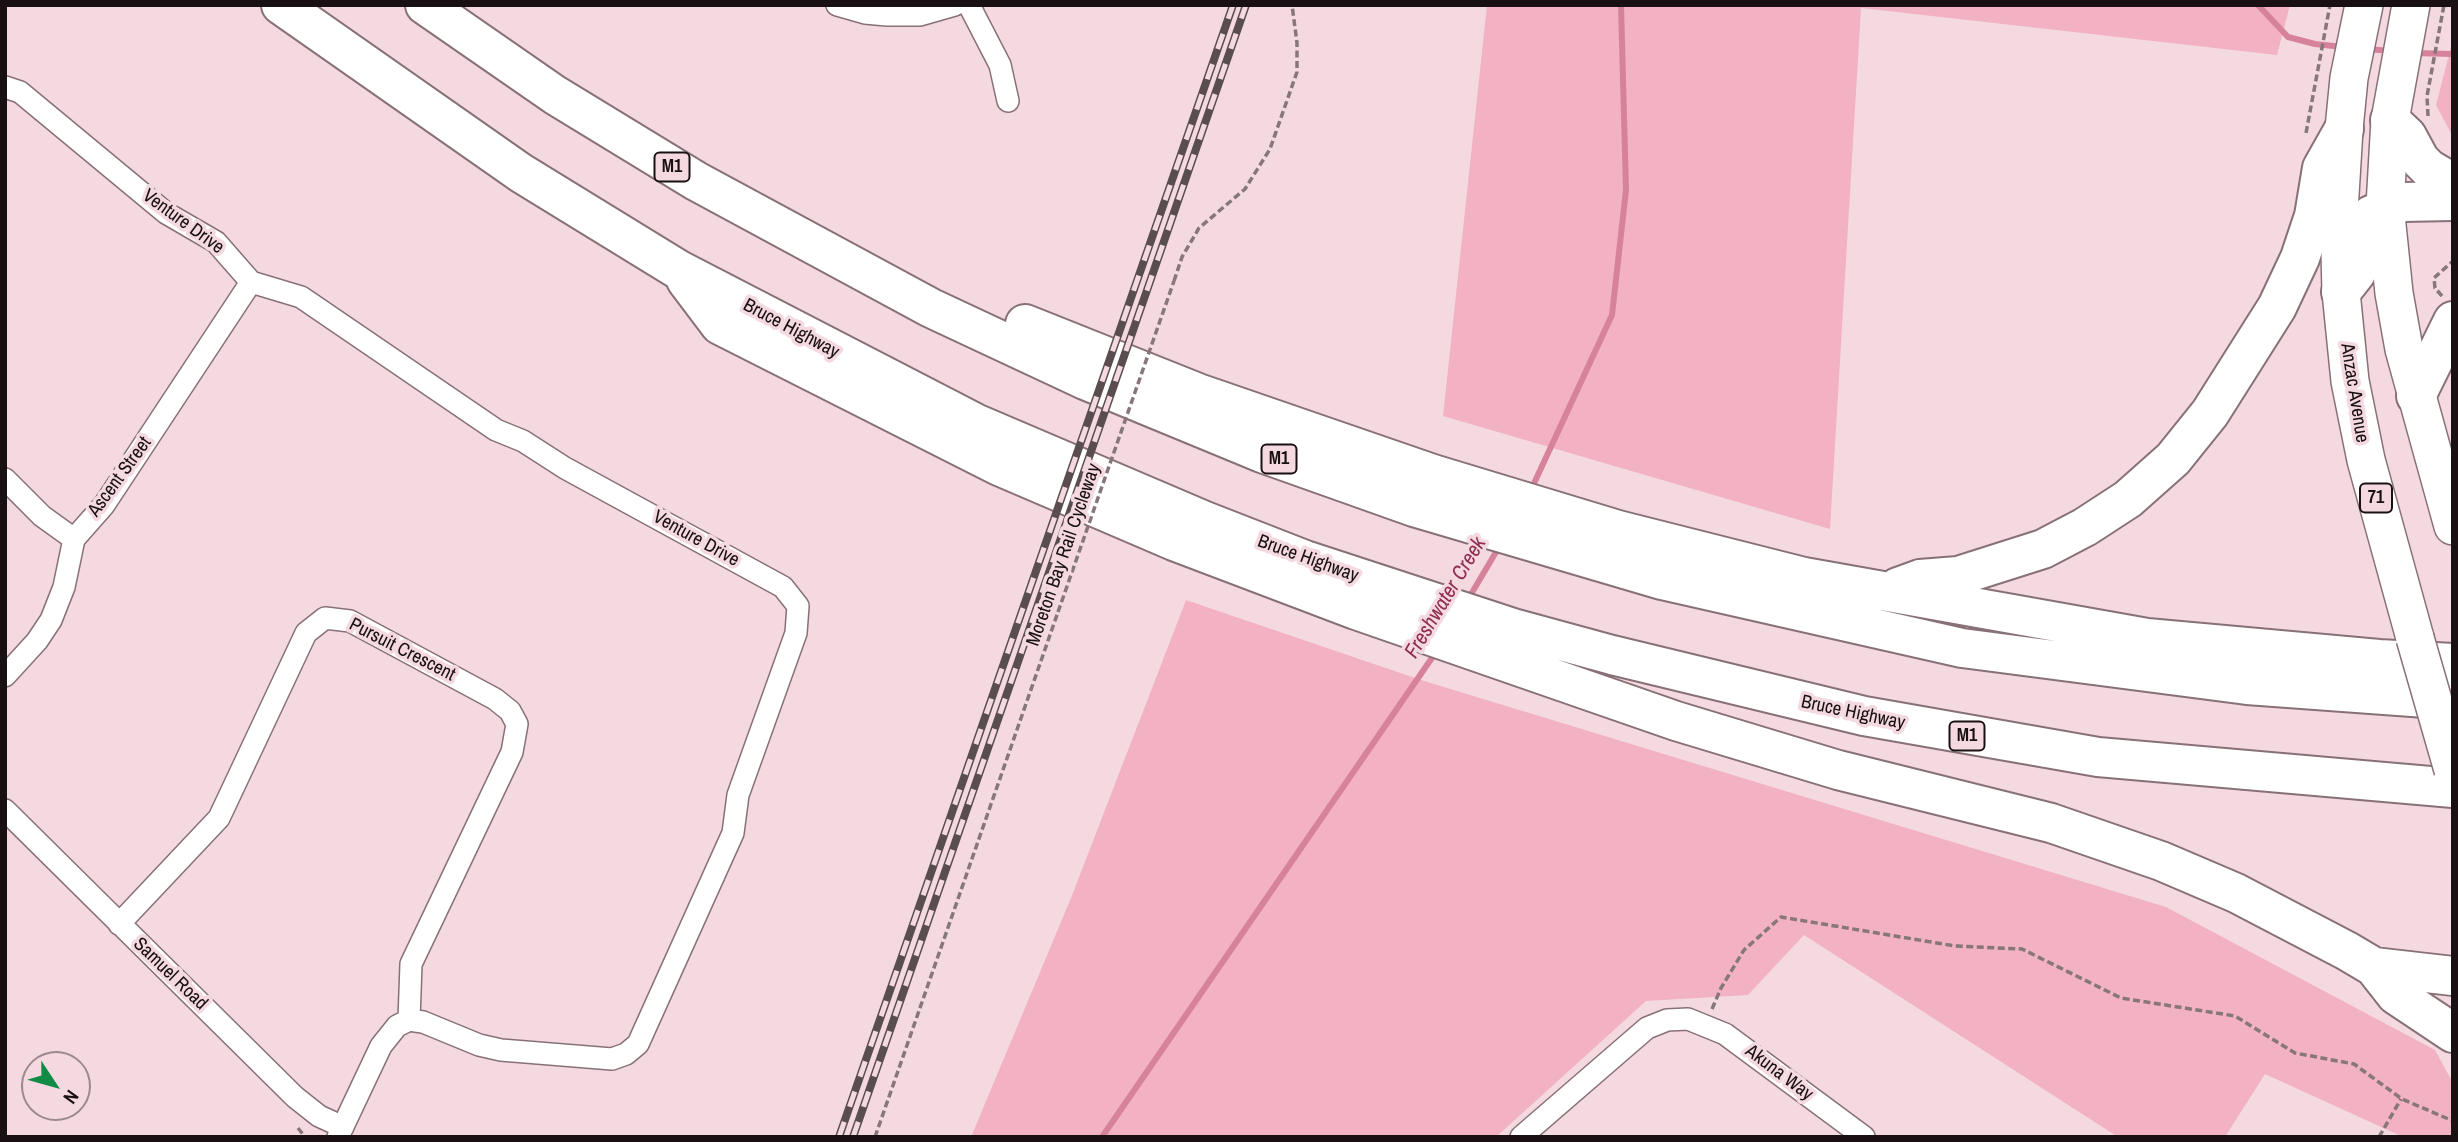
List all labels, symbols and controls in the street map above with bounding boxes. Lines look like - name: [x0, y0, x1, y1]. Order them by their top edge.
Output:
- road number: M1: [654, 152, 690, 182]
- street label: Venture Drive: [138, 185, 228, 259]
- street label: Bruce Highway: [739, 294, 843, 364]
- street label: Anzac Avenue: [2335, 342, 2373, 444]
- street label: Ascent Street: [83, 432, 157, 522]
- road number: M1: [1262, 444, 1296, 474]
- street label: Moreton Bay Rail Cycleway: [1022, 461, 1106, 649]
- road number: 71: [2360, 484, 2392, 512]
- street label: Venture Drive: [649, 506, 743, 572]
- street label: Bruce Highway: [1254, 530, 1362, 588]
- water label: Freshwater Creek: [1400, 533, 1492, 663]
- street label: Pursuit Crescent: [345, 614, 459, 686]
- street label: Bruce Highway: [1799, 691, 1907, 735]
- road number: M1: [1950, 722, 1984, 750]
- street label: Samuel Road: [128, 933, 212, 1015]
- street label: Akuna Way: [1741, 1040, 1817, 1106]
- north arrow: [21, 1051, 91, 1121]
- text: N: [58, 1085, 85, 1109]

